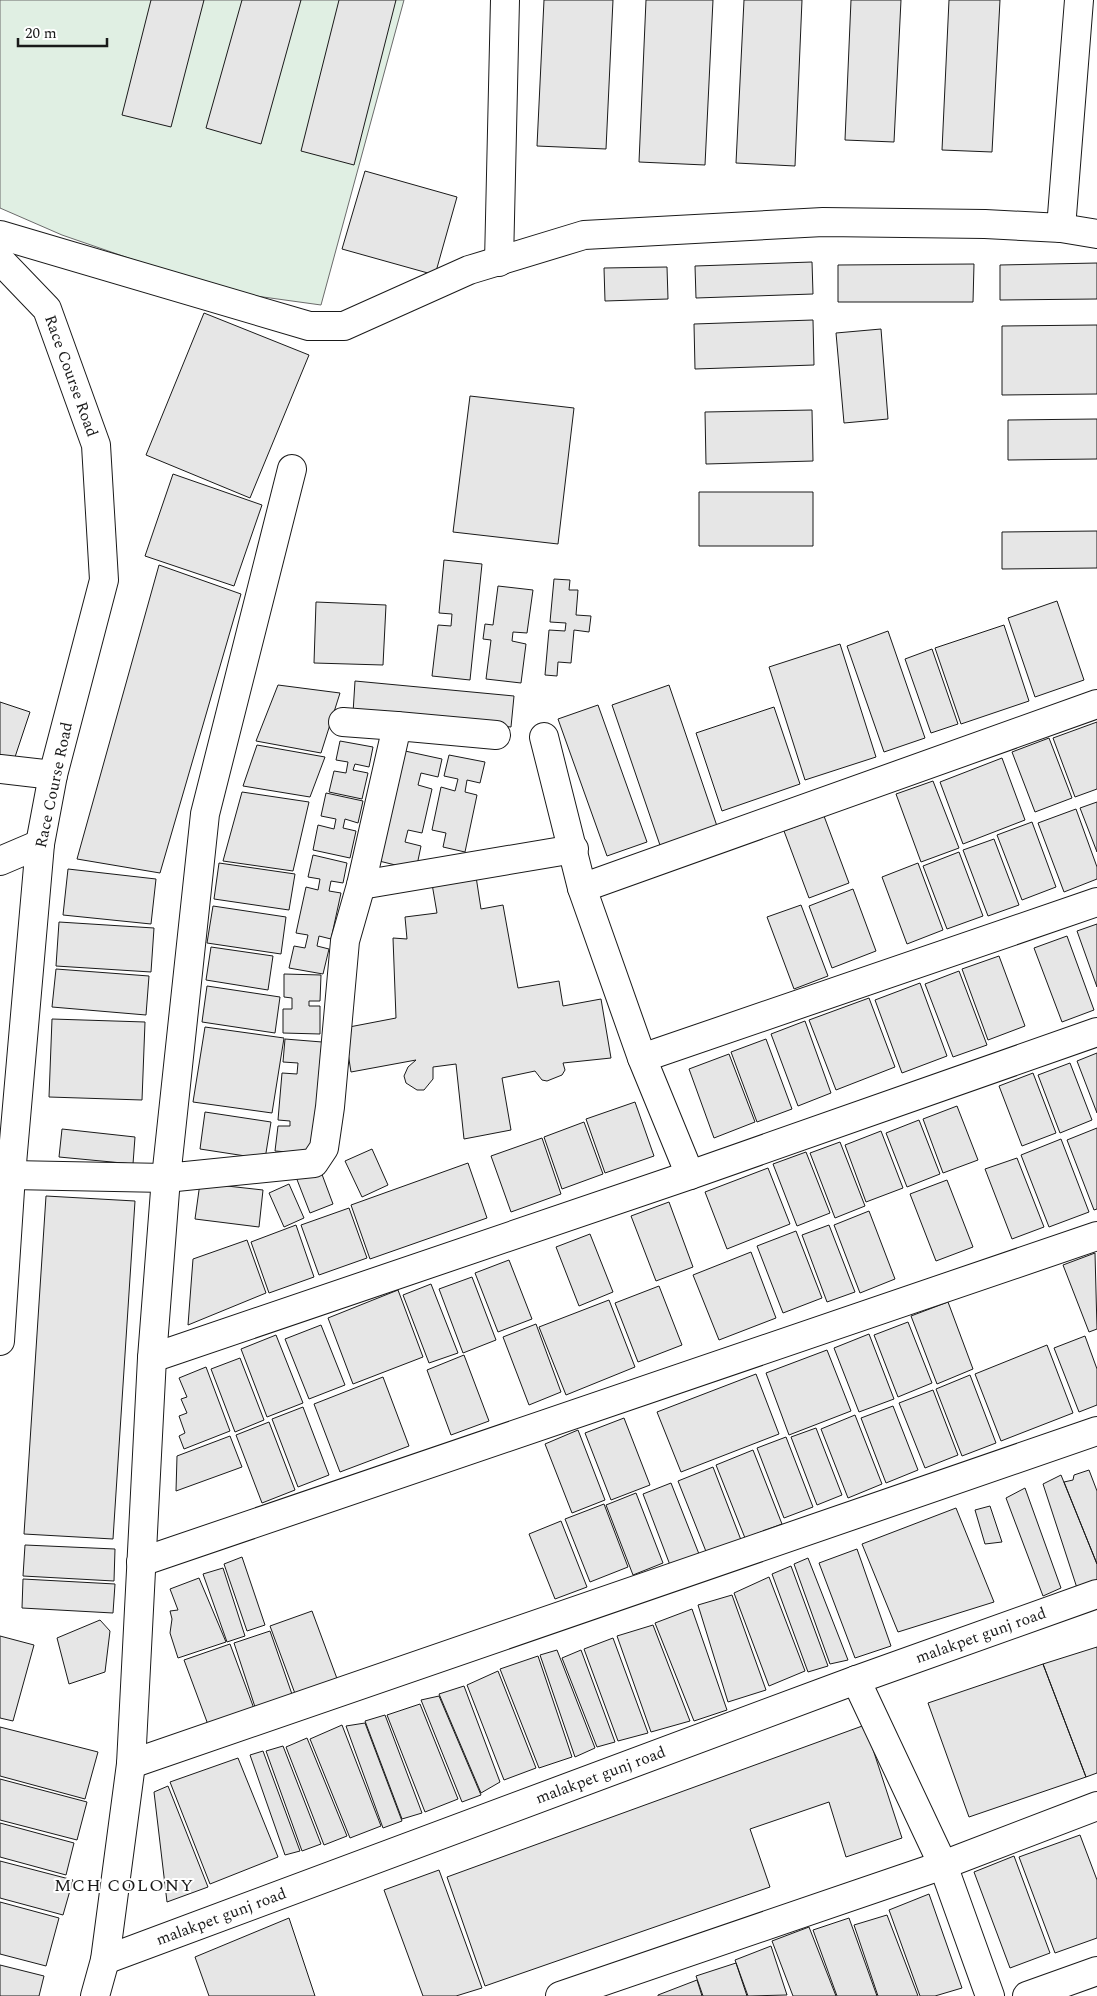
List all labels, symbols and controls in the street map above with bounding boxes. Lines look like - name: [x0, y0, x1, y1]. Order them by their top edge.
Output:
- scale bar: [18, 15, 106, 47]
- text: 20 m: [25, 22, 57, 45]
- street label: Race Course Road: [38, 311, 104, 440]
- street label: Race Course Road: [29, 720, 79, 850]
- street label: malakpet gunj road: [912, 1601, 1050, 1670]
- street label: malakpet gunj road: [532, 1740, 669, 1810]
- district label: MCH COLONY: [54, 1872, 194, 1899]
- street label: malakpet gunj road: [153, 1881, 290, 1952]

